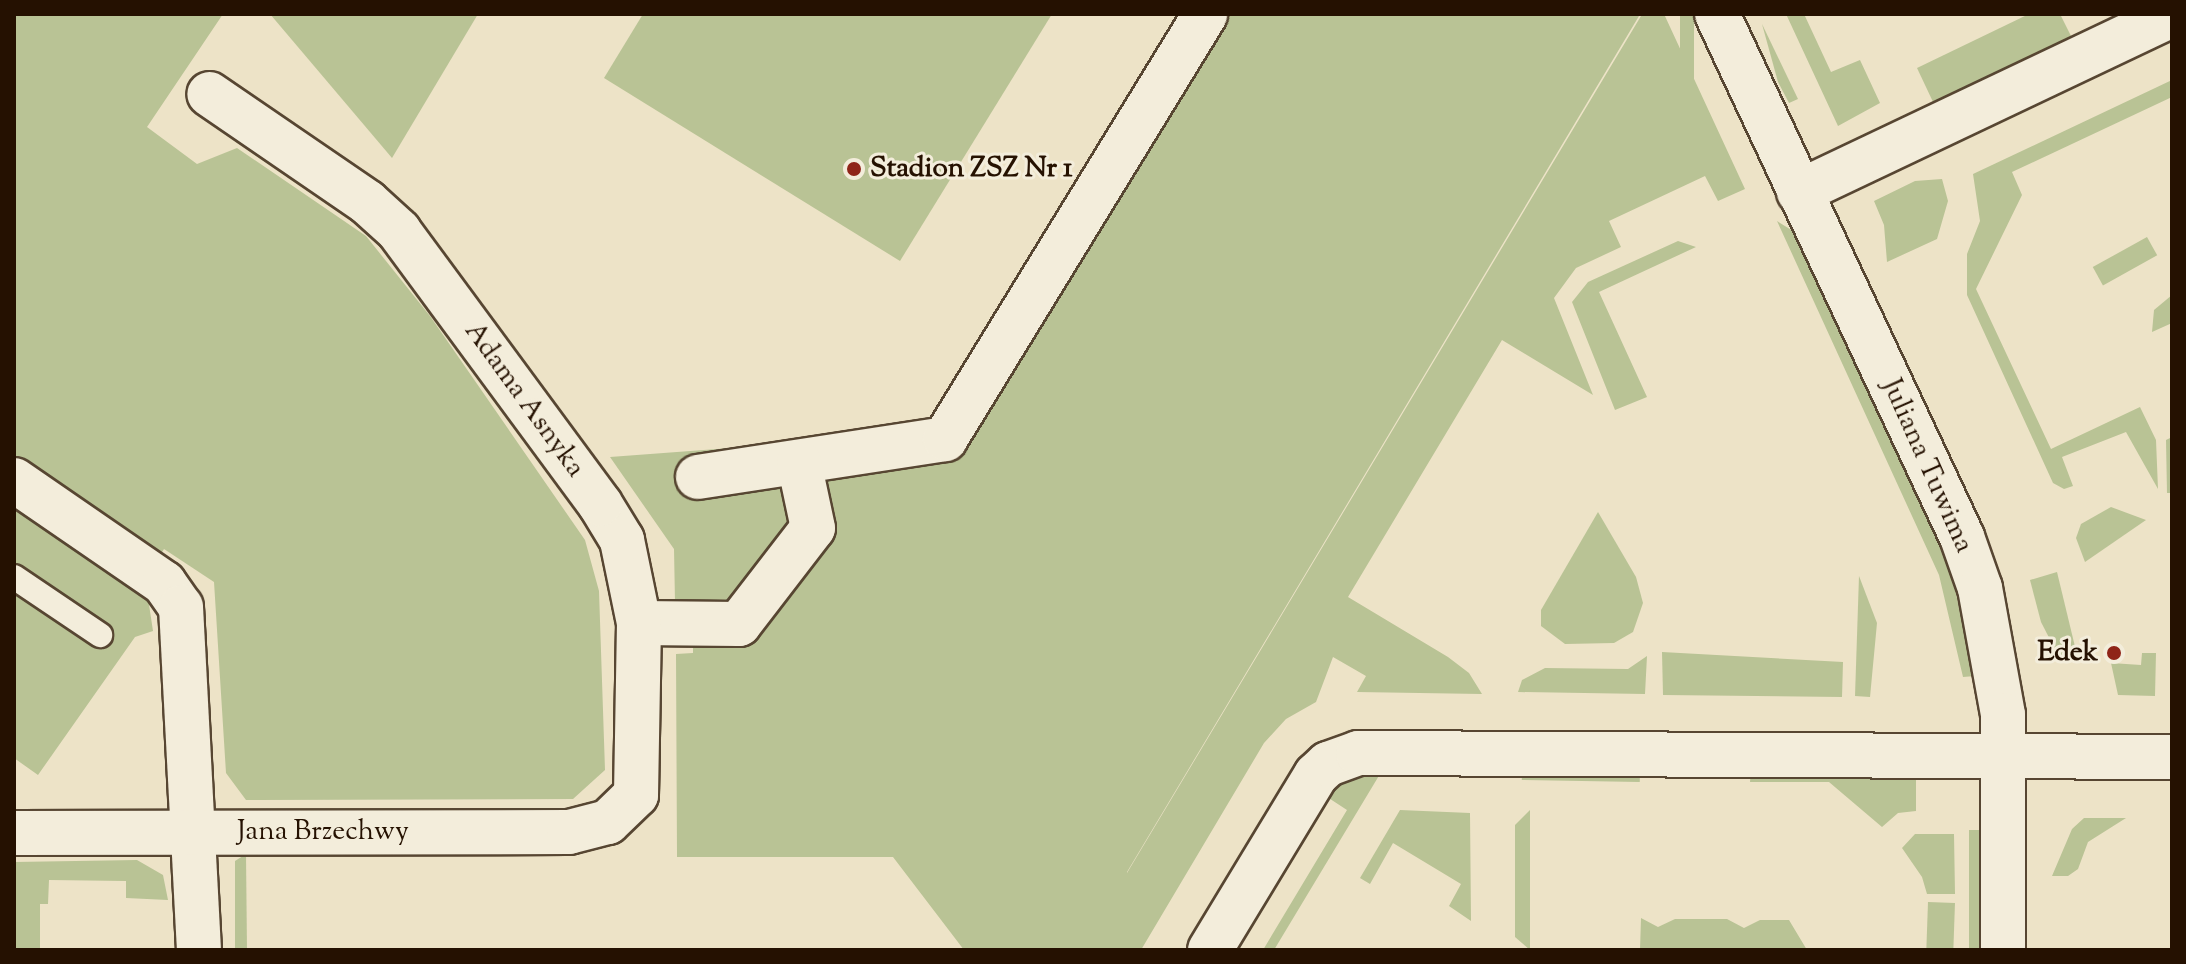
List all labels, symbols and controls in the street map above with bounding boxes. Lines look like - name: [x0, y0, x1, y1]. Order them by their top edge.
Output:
- place label: Stadion ZSZ Nr 1: [870, 152, 1073, 186]
- marker: Stadion ZSZ Nr 1: [845, 160, 863, 178]
- street label: Adama Asnyka: [456, 316, 592, 484]
- street label: Juliana Tuwima: [1874, 374, 1980, 558]
- place label: Edek: [2037, 636, 2098, 670]
- marker: Edek: [2105, 644, 2123, 662]
- street label: Jana Brzechwy: [237, 815, 409, 849]

